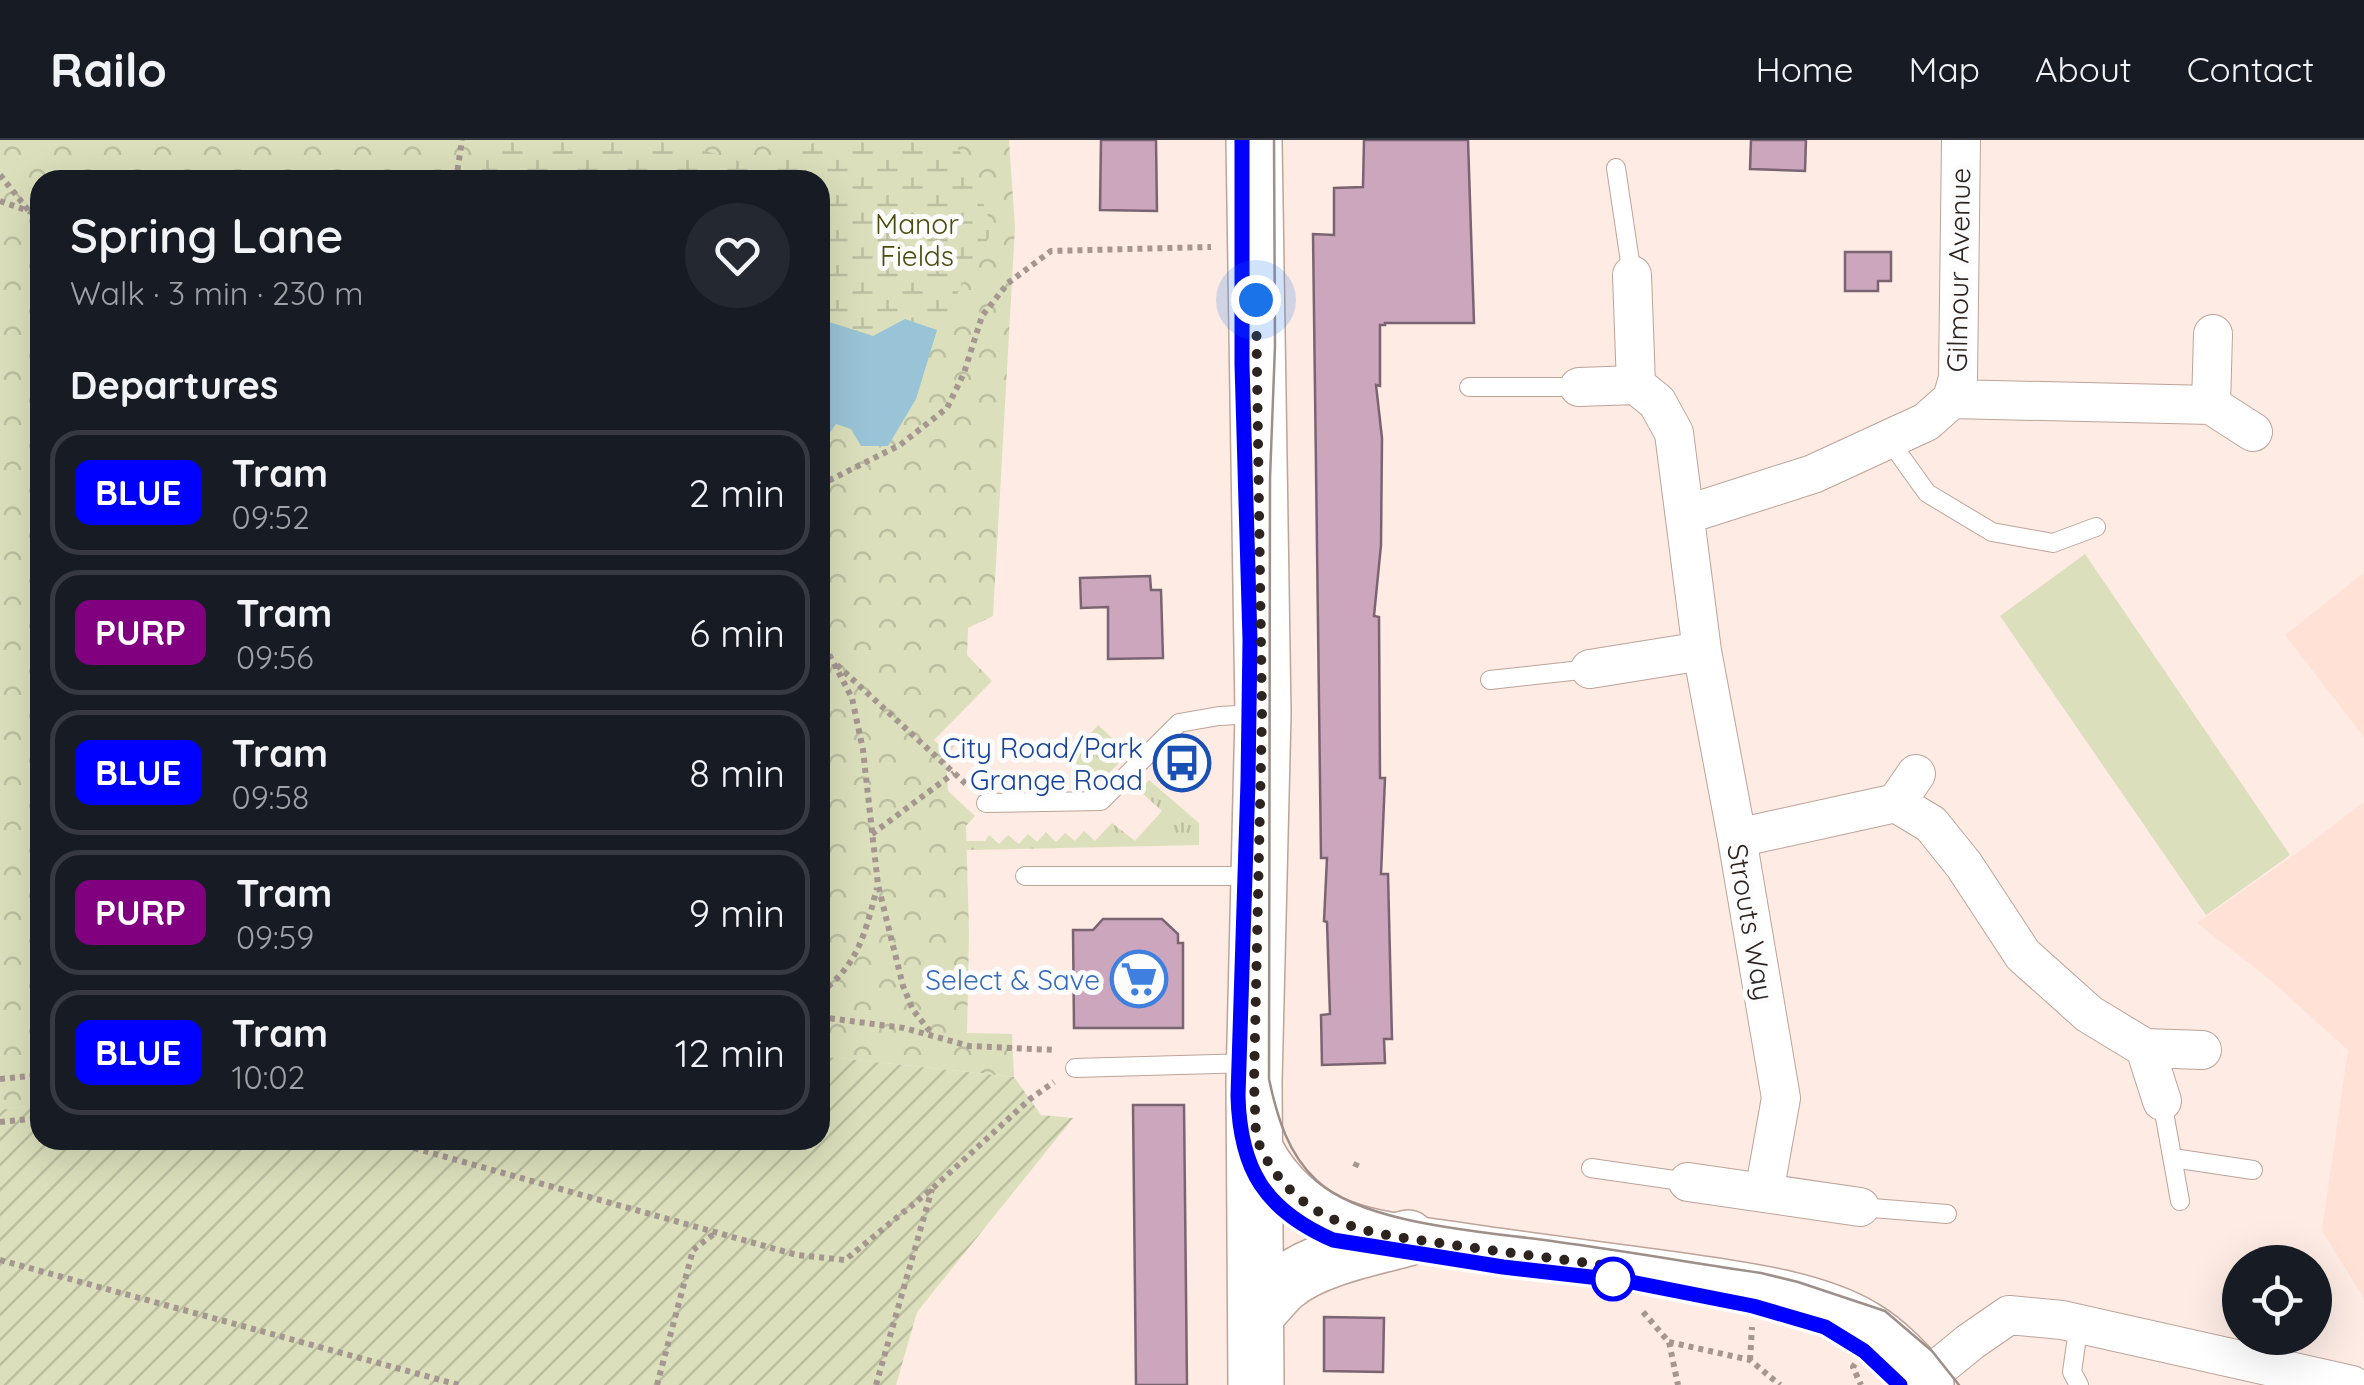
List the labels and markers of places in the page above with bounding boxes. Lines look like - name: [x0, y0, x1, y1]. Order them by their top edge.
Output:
- place label: City Road/Park Grange Road: [942, 730, 1143, 797]
- bus stop icon: City Road/Park Grange Road: [1152, 733, 1212, 793]
- supermarket icon: Select & Save: [1109, 949, 1169, 1009]
- place label: Select & Save: [925, 962, 1100, 997]
- unlabelled marker: [1592, 1258, 1634, 1300]

